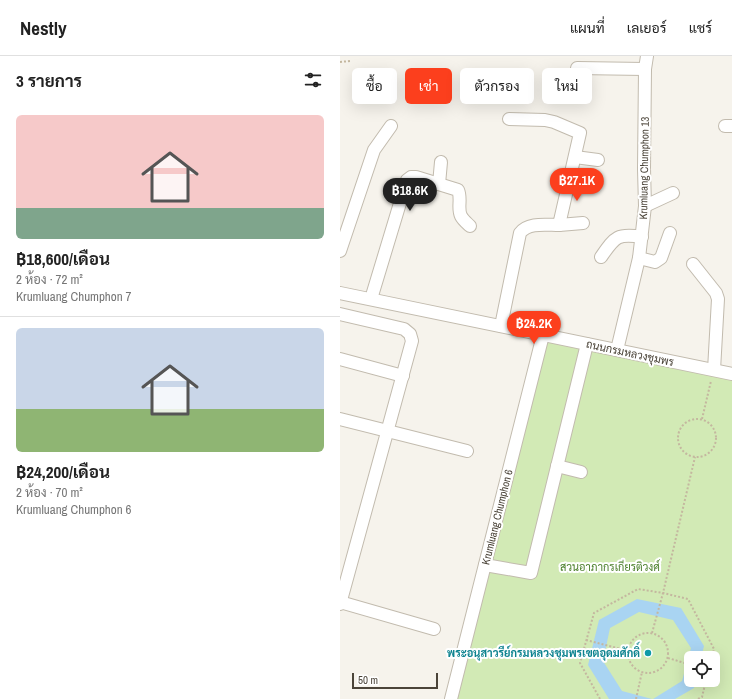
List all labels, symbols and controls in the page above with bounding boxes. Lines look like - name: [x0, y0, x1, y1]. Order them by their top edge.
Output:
- text: Nestly: [20, 15, 67, 41]
- text: แผนที่: [570, 19, 605, 37]
- text: เลเยอร์: [627, 19, 667, 37]
- text: แชร์: [689, 19, 712, 37]
- chip: ซื้อ: [352, 68, 397, 104]
- chip: เช่า: [405, 68, 452, 104]
- chip: ตัวกรอง: [460, 68, 534, 104]
- chip: ใหม่: [542, 68, 592, 104]
- text: 3 รายการ: [16, 69, 82, 92]
- icon: filters: [302, 69, 324, 91]
- street label: Krumluang Chumphon 13: [636, 116, 652, 220]
- icon: home: [134, 141, 206, 213]
- pin: ฿27.1K: [544, 168, 610, 202]
- text: ฿27.1K: [559, 172, 595, 189]
- pin: ฿18.6K: [377, 178, 443, 212]
- text: ฿18.6K: [392, 182, 428, 199]
- text: ฿18,600/เดือน: [16, 247, 110, 270]
- text: 2 ห้อง · 72 m²: [16, 271, 83, 288]
- text: Krumluang Chumphon 7: [16, 288, 132, 305]
- pin: ฿24.2K: [501, 311, 567, 345]
- text: ฿24.2K: [516, 315, 552, 332]
- street label: ถนนกรมหลวงชุมพร: [584, 337, 675, 371]
- icon: home: [134, 354, 206, 426]
- text: ฿24,200/เดือน: [16, 460, 110, 483]
- street label: Krumluang Chumphon 6: [478, 468, 516, 566]
- text: 2 ห้อง · 70 m²: [16, 484, 83, 501]
- text: Krumluang Chumphon 6: [16, 501, 132, 518]
- park label: สวนอาภากรเกียรติวงศ์: [560, 559, 660, 574]
- place label: พระอนุสาวรีย์กรมหลวงชุมพรเขตอุดมศักดิ์: [447, 641, 640, 661]
- marker: พระอนุสาวรีย์กรมหลวงชุมพรเขตอุดมศักดิ์: [643, 648, 653, 658]
- map controls: [684, 651, 720, 687]
- button: locate: [684, 651, 720, 687]
- scale bar: [352, 671, 438, 690]
- text: 50 m: [358, 673, 378, 687]

